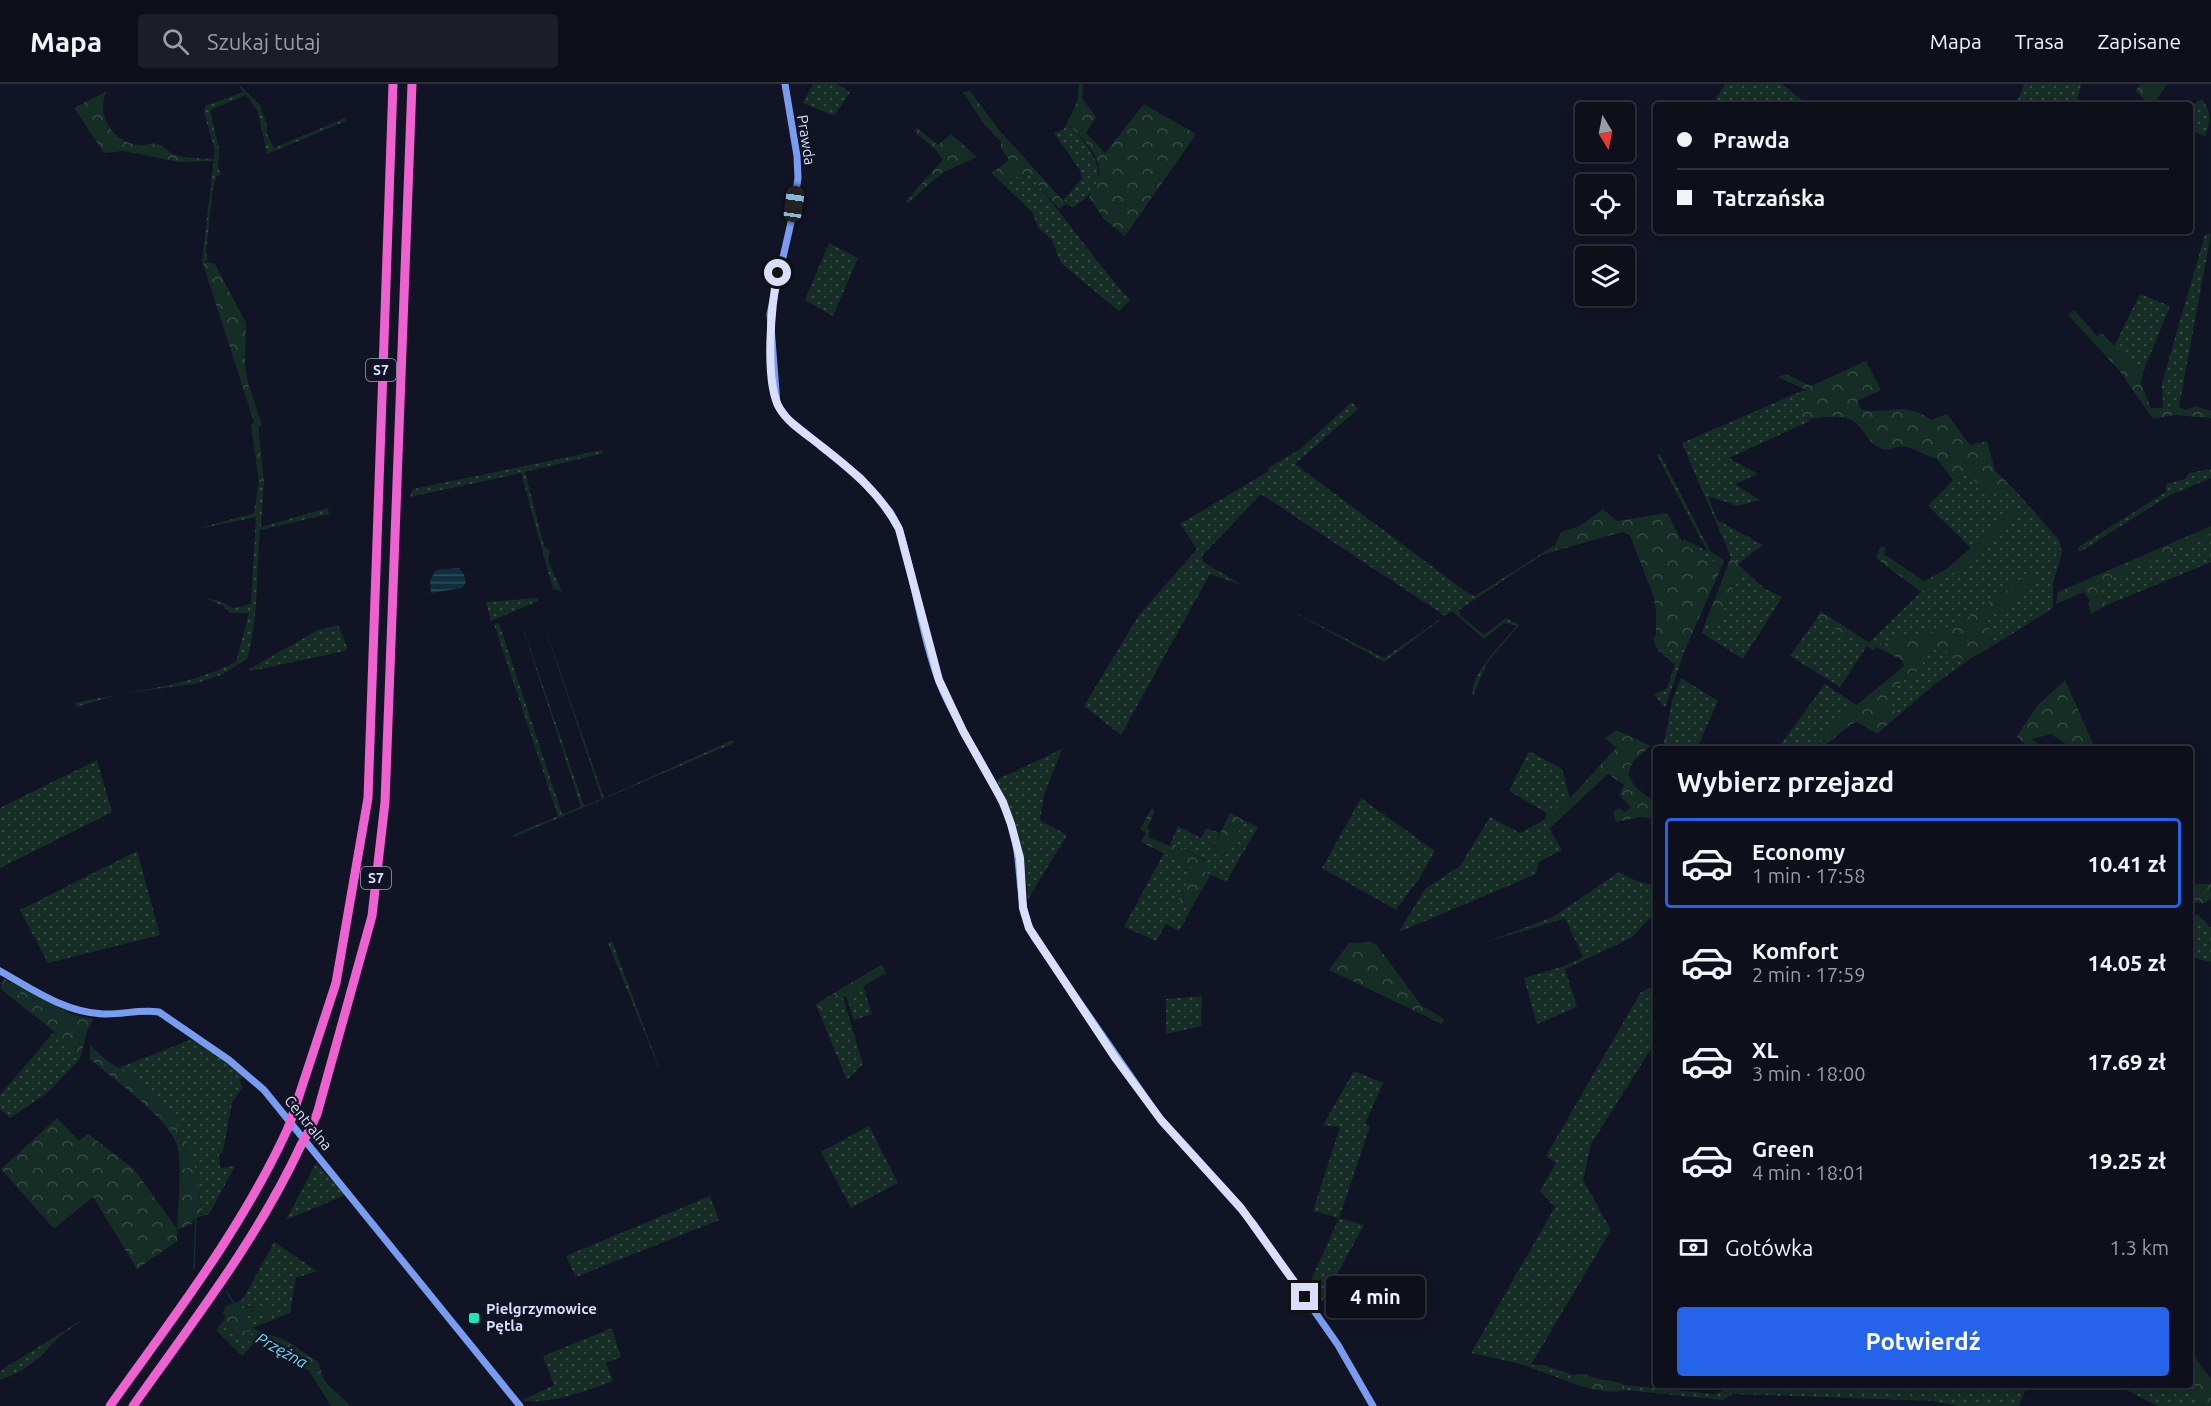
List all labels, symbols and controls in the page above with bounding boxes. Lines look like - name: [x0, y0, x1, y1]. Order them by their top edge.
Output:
- search box: [138, 14, 558, 68]
- icon: search: [159, 25, 192, 58]
- text: Mapa: [30, 26, 102, 57]
- text: Szukaj tutaj: [207, 29, 321, 54]
- text: Mapa: [1930, 29, 1982, 53]
- text: Trasa: [2015, 29, 2064, 53]
- text: Zapisane: [2097, 29, 2181, 53]
- north arrow: [1575, 102, 1635, 162]
- map controls: [1575, 102, 1635, 306]
- street label: Prawda: [794, 114, 819, 166]
- text: Prawda: [1713, 127, 1790, 152]
- button: locate: [1575, 174, 1635, 234]
- car: [783, 185, 805, 223]
- text: Tatrzańska: [1713, 185, 1825, 210]
- button: layers: [1575, 246, 1635, 306]
- route start: [764, 259, 791, 286]
- road number: S7: [366, 359, 396, 381]
- text: Wybierz przejazd: [1677, 767, 1894, 797]
- icon: car: [1680, 836, 1734, 890]
- text: Economy: [1752, 839, 1845, 864]
- text: 10.41 zł: [2087, 851, 2166, 876]
- text: 1 min · 17:58: [1752, 864, 1866, 887]
- road number: S7: [361, 867, 391, 889]
- icon: car: [1680, 935, 1734, 989]
- text: Komfort: [1752, 938, 1839, 963]
- text: 14.05 zł: [2087, 950, 2166, 975]
- text: 2 min · 17:59: [1752, 963, 1866, 986]
- icon: car: [1680, 1034, 1734, 1088]
- text: XL: [1752, 1037, 1779, 1062]
- text: 17.69 zł: [2087, 1049, 2166, 1074]
- text: 3 min · 18:00: [1752, 1062, 1866, 1085]
- street label: Centralna: [281, 1092, 336, 1153]
- icon: car: [1680, 1133, 1734, 1187]
- text: Green: [1752, 1136, 1814, 1161]
- text: 19.25 zł: [2087, 1148, 2166, 1173]
- text: 4 min · 18:01: [1752, 1161, 1866, 1184]
- icon: cash: [1677, 1231, 1710, 1264]
- text: Gotówka: [1725, 1235, 1813, 1260]
- text: 1.3 km: [2110, 1236, 2169, 1259]
- callout: 4 min: [1326, 1276, 1425, 1318]
- route end: [1291, 1283, 1318, 1310]
- text: 4 min: [1350, 1285, 1401, 1308]
- place label: Pielgrzymowice Pętla: [486, 1300, 597, 1335]
- button: Potwierdź: [1677, 1307, 2169, 1376]
- marker: Pielgrzymowice Pętla: [467, 1311, 481, 1325]
- water label: Przężna: [253, 1329, 311, 1371]

